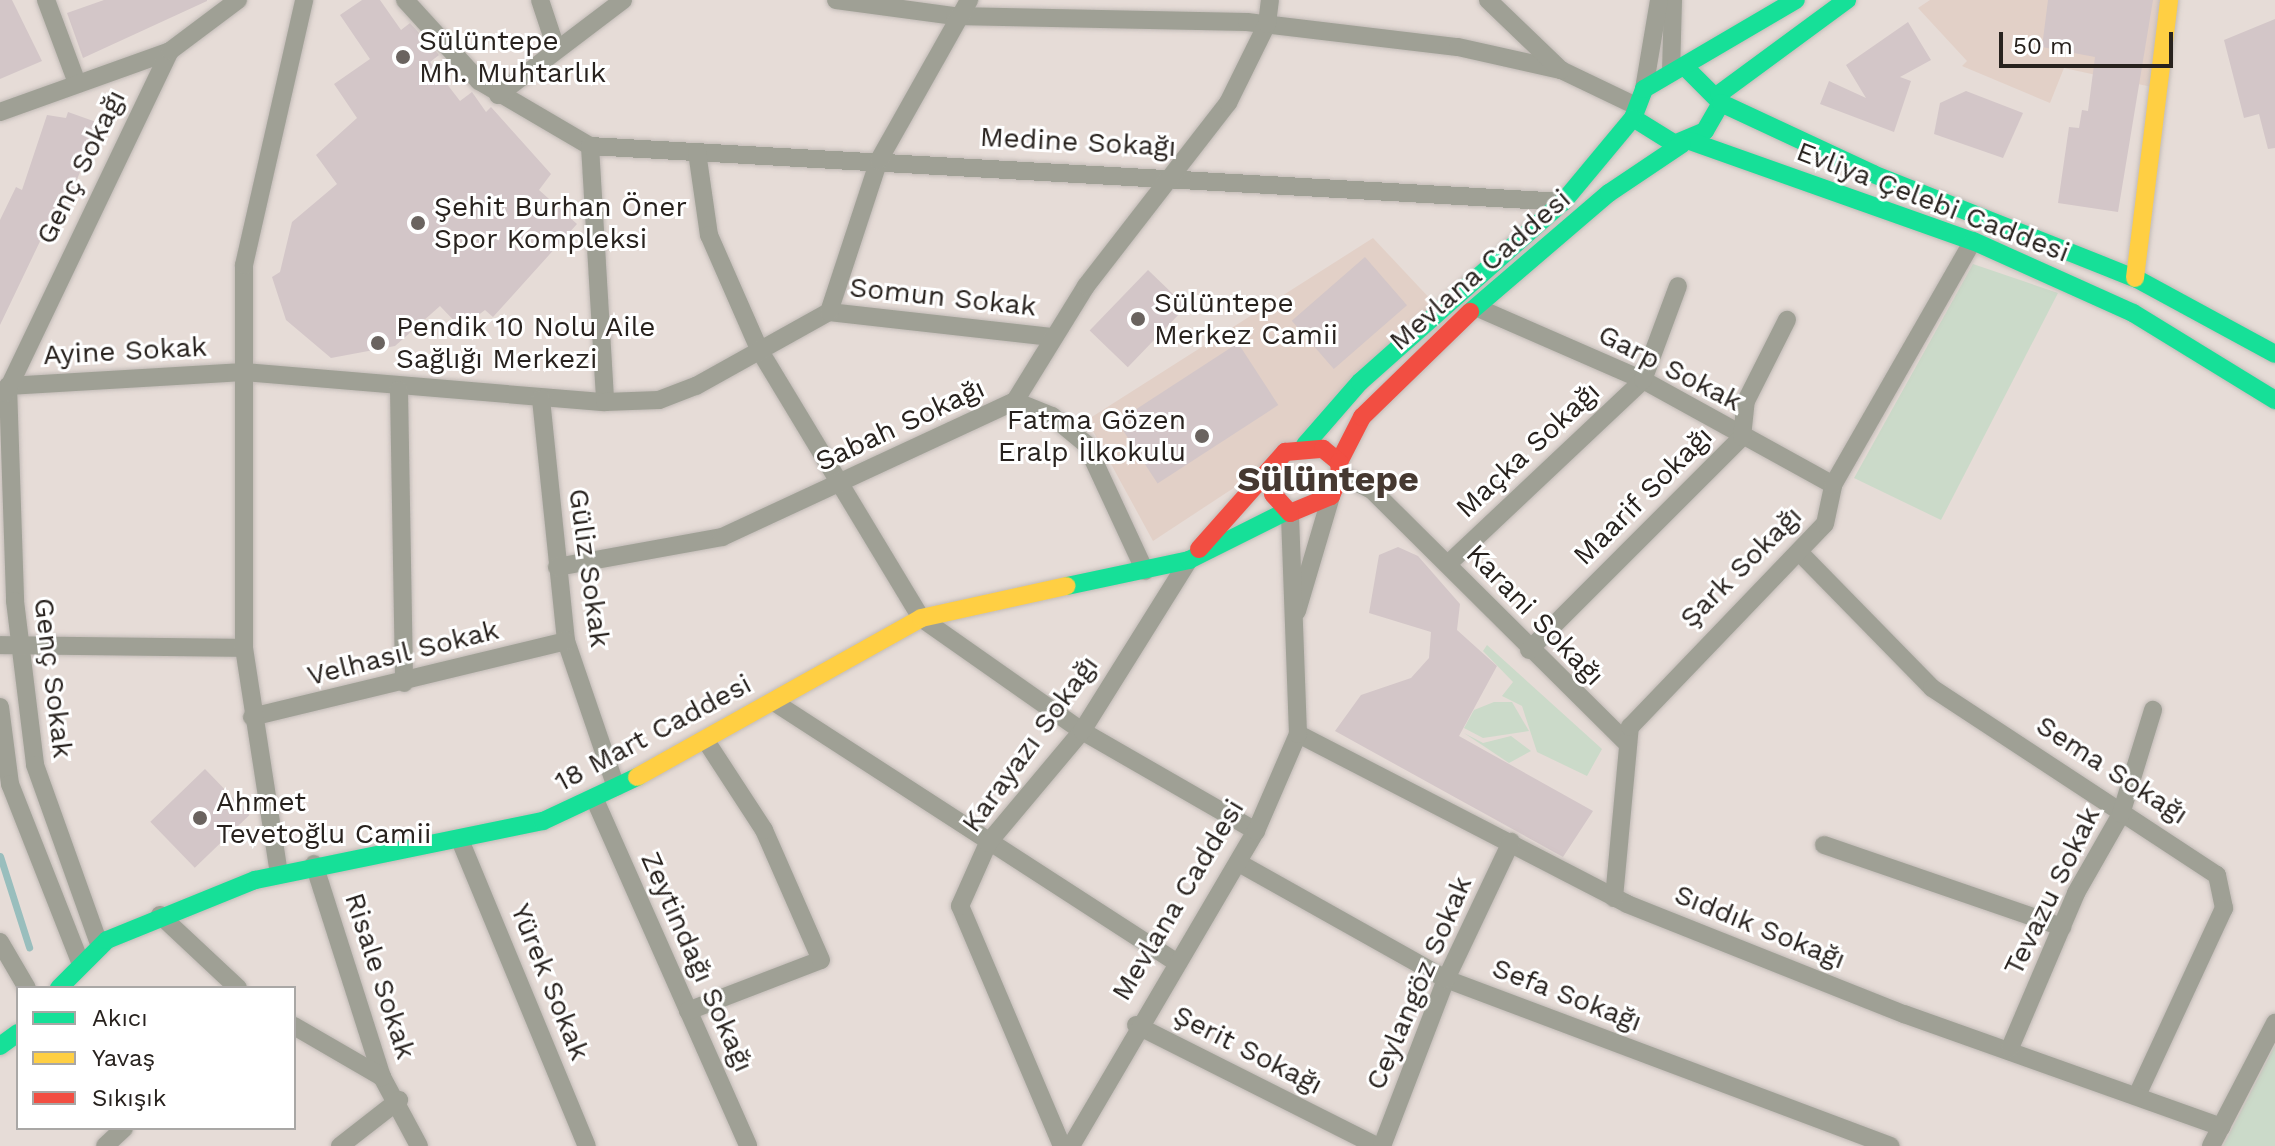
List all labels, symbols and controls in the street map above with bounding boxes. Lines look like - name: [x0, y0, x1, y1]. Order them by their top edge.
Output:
- scale bar: [2003, 16, 2177, 66]
- place label: Sülüntepe Mh. Muhtarlık: [419, 24, 606, 90]
- text: 50 m: [2013, 32, 2073, 60]
- marker: Sülüntepe Mh. Muhtarlık: [394, 48, 412, 66]
- street label: Genç Sokağı: [29, 84, 133, 250]
- street label: Medine Sokağı: [979, 120, 1177, 164]
- street label: Evliya Çelebi Caddesi: [1792, 134, 2074, 270]
- street label: Mevlana Caddesi: [1382, 182, 1578, 358]
- place label: Şehit Burhan Öner Spor Kompleksi: [434, 190, 687, 256]
- marker: Şehit Burhan Öner Spor Kompleksi: [409, 214, 427, 232]
- street label: Somun Sokak: [848, 270, 1038, 324]
- place label: Sülüntepe Merkez Camii: [1154, 286, 1338, 352]
- place label: Pendik 10 Nolu Aile Sağlığı Merkezi: [396, 310, 658, 376]
- marker: Sülüntepe Merkez Camii: [1129, 310, 1147, 328]
- street label: Garp Sokak: [1593, 317, 1747, 419]
- street label: Ayine Sokak: [42, 330, 208, 372]
- marker: Pendik 10 Nolu Aile Sağlığı Merkezi: [367, 332, 389, 354]
- street label: Sabah Sokağı: [810, 371, 990, 479]
- street label: Maçka Sokağı: [1449, 375, 1607, 525]
- place label: Fatma Gözen Eralp İlkokulu: [998, 403, 1186, 469]
- street label: Maarif Sokağı: [1566, 419, 1720, 573]
- marker: Fatma Gözen Eralp İlkokulu: [1193, 427, 1211, 445]
- district label: Sülüntepe: [1237, 458, 1419, 502]
- street label: Güliz Sokak: [561, 486, 617, 650]
- street label: Şark Sokağı: [1673, 499, 1809, 635]
- street label: Karani Sokağı: [1459, 537, 1611, 693]
- street label: Genç Sokak: [27, 596, 79, 760]
- street label: Velhasıl Sokak: [303, 613, 503, 693]
- street label: Karayazı Sokağı: [955, 649, 1105, 839]
- street label: 18 Mart Caddesi: [549, 667, 757, 799]
- street label: Sema Sokağı: [2030, 708, 2194, 832]
- place label: Ahmet Tevetoğlu Camii: [216, 785, 431, 851]
- street label: Mevlana Caddesi: [1104, 793, 1252, 1007]
- street label: Tevazu Sokak: [1997, 801, 2107, 981]
- marker: Ahmet Tevetoğlu Camii: [191, 809, 209, 827]
- street label: Zeytindağı Sokağı: [633, 847, 761, 1077]
- street label: Ceylangöz Sokak: [1359, 871, 1479, 1095]
- street label: Sıddık Sokağı: [1669, 877, 1851, 977]
- street label: Risale Sokak: [337, 889, 423, 1063]
- street label: Yürek Sokak: [503, 899, 597, 1065]
- street label: Sefa Sokağı: [1487, 951, 1647, 1039]
- legend: [16, 986, 296, 1130]
- street label: Şerit Sokağı: [1168, 998, 1328, 1102]
- text: Akıcı: [92, 1004, 148, 1032]
- text: Yavaş: [92, 1044, 155, 1072]
- text: Sıkışık: [92, 1084, 166, 1112]

